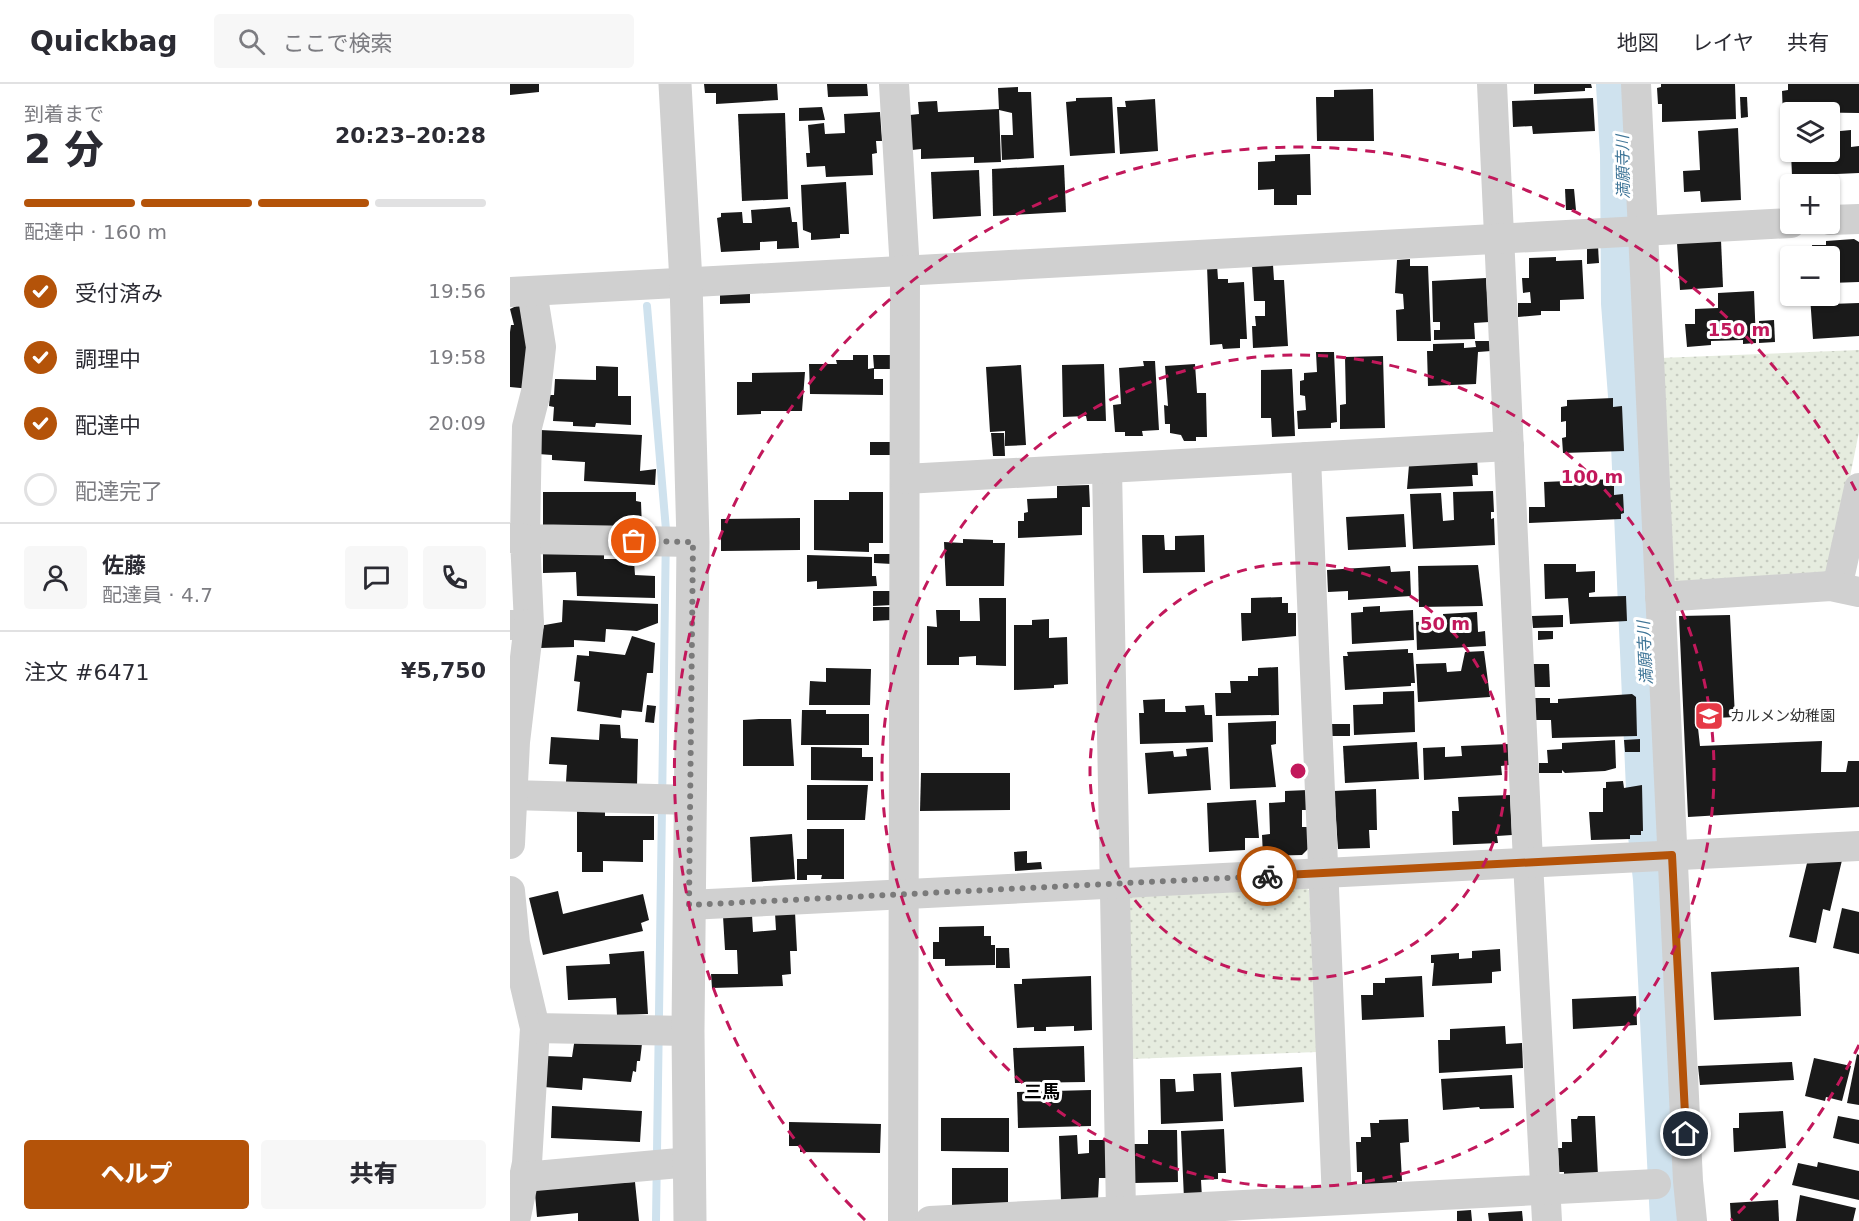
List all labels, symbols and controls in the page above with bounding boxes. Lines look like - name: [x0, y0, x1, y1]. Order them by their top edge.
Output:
- search box: [214, 14, 634, 68]
- text: Quickbag: [30, 25, 178, 58]
- icon: search: [235, 25, 268, 58]
- text: ここで検索: [283, 31, 393, 56]
- text: 地図: [1617, 31, 1659, 55]
- text: レイヤ: [1692, 31, 1754, 55]
- text: 共有: [1787, 31, 1829, 55]
- text: 到着まで: [24, 102, 104, 126]
- map controls: [1780, 102, 1840, 306]
- button: layers: [1780, 102, 1840, 162]
- text: 20:23–20:28: [335, 123, 486, 148]
- text: 2 分: [24, 127, 104, 172]
- water label: 満願寺川: [1613, 133, 1633, 199]
- button: +: [1780, 174, 1840, 234]
- text: 配達中 · 160 m: [24, 220, 167, 244]
- button: −: [1780, 246, 1840, 306]
- icon: check: [24, 275, 57, 308]
- text: 19:56: [428, 279, 486, 303]
- text: 受付済み: [75, 281, 163, 306]
- text: 150 m: [1708, 319, 1770, 340]
- icon: check: [24, 341, 57, 374]
- text: 19:58: [428, 345, 486, 369]
- text: 調理中: [75, 347, 141, 372]
- icon: check: [24, 407, 57, 440]
- text: 20:09: [428, 411, 486, 435]
- text: 配達中: [75, 413, 141, 438]
- text: 100 m: [1561, 466, 1623, 487]
- text: 配達完了: [75, 479, 163, 504]
- pin: [608, 515, 659, 566]
- icon: bag: [617, 524, 650, 557]
- button: person: [24, 546, 87, 609]
- button: chat: [345, 546, 408, 609]
- button: phone: [423, 546, 486, 609]
- text: 佐藤: [102, 553, 146, 578]
- text: 配達員 · 4.7: [102, 583, 213, 607]
- text: 50 m: [1420, 613, 1470, 634]
- water label: 満願寺川: [1634, 619, 1656, 685]
- text: ¥5,750: [401, 658, 486, 683]
- text: 注文 #6471: [24, 660, 149, 685]
- school or university icon: カルメン幼稚園: [1693, 700, 1725, 732]
- place label: カルメン幼稚園: [1730, 707, 1835, 725]
- centre of rings: [1288, 761, 1308, 781]
- courier: [1237, 846, 1297, 906]
- icon: bike: [1251, 860, 1284, 893]
- district label: 三馬: [1024, 1081, 1060, 1102]
- pin: [1660, 1108, 1711, 1159]
- icon: home: [1669, 1117, 1702, 1150]
- button: ヘルプ: [24, 1140, 249, 1209]
- button: 共有: [261, 1140, 486, 1209]

